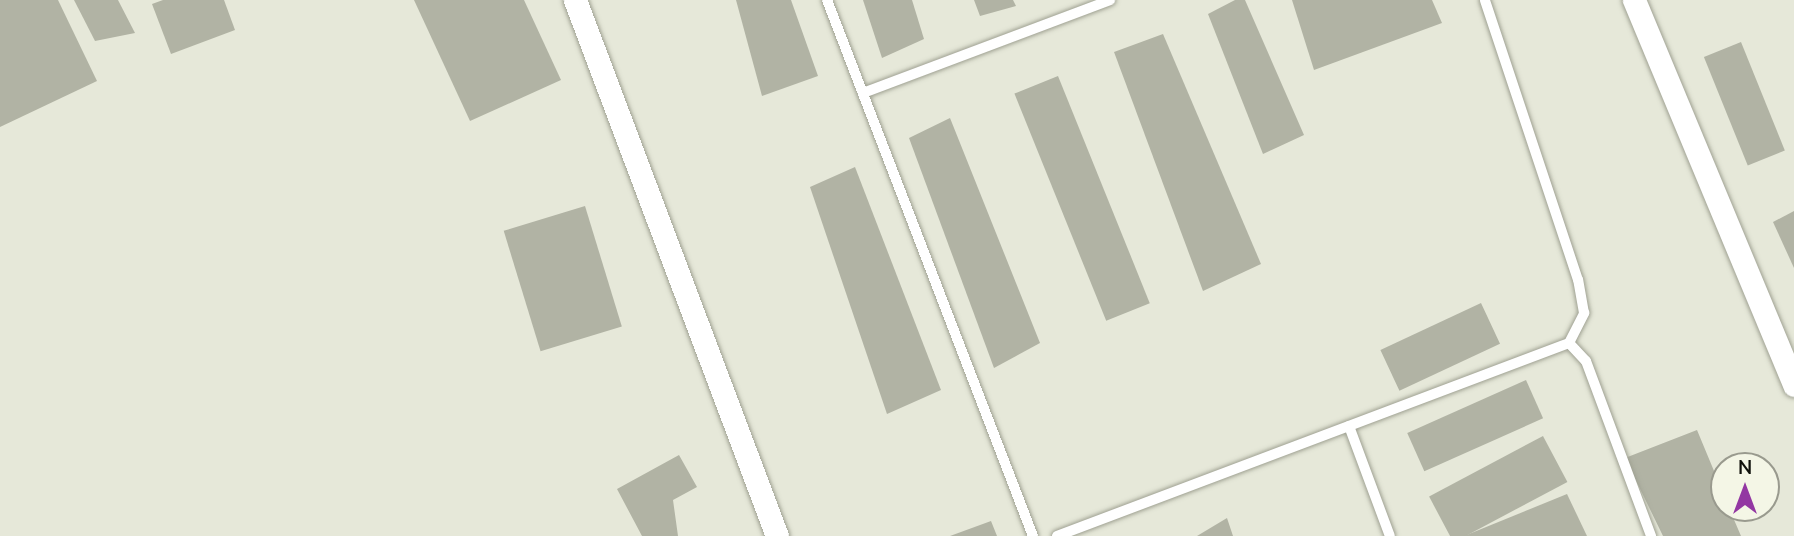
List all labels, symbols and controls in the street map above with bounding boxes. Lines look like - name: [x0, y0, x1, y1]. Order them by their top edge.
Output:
- north arrow: [1710, 452, 1780, 522]
- text: N: [1738, 455, 1752, 481]

